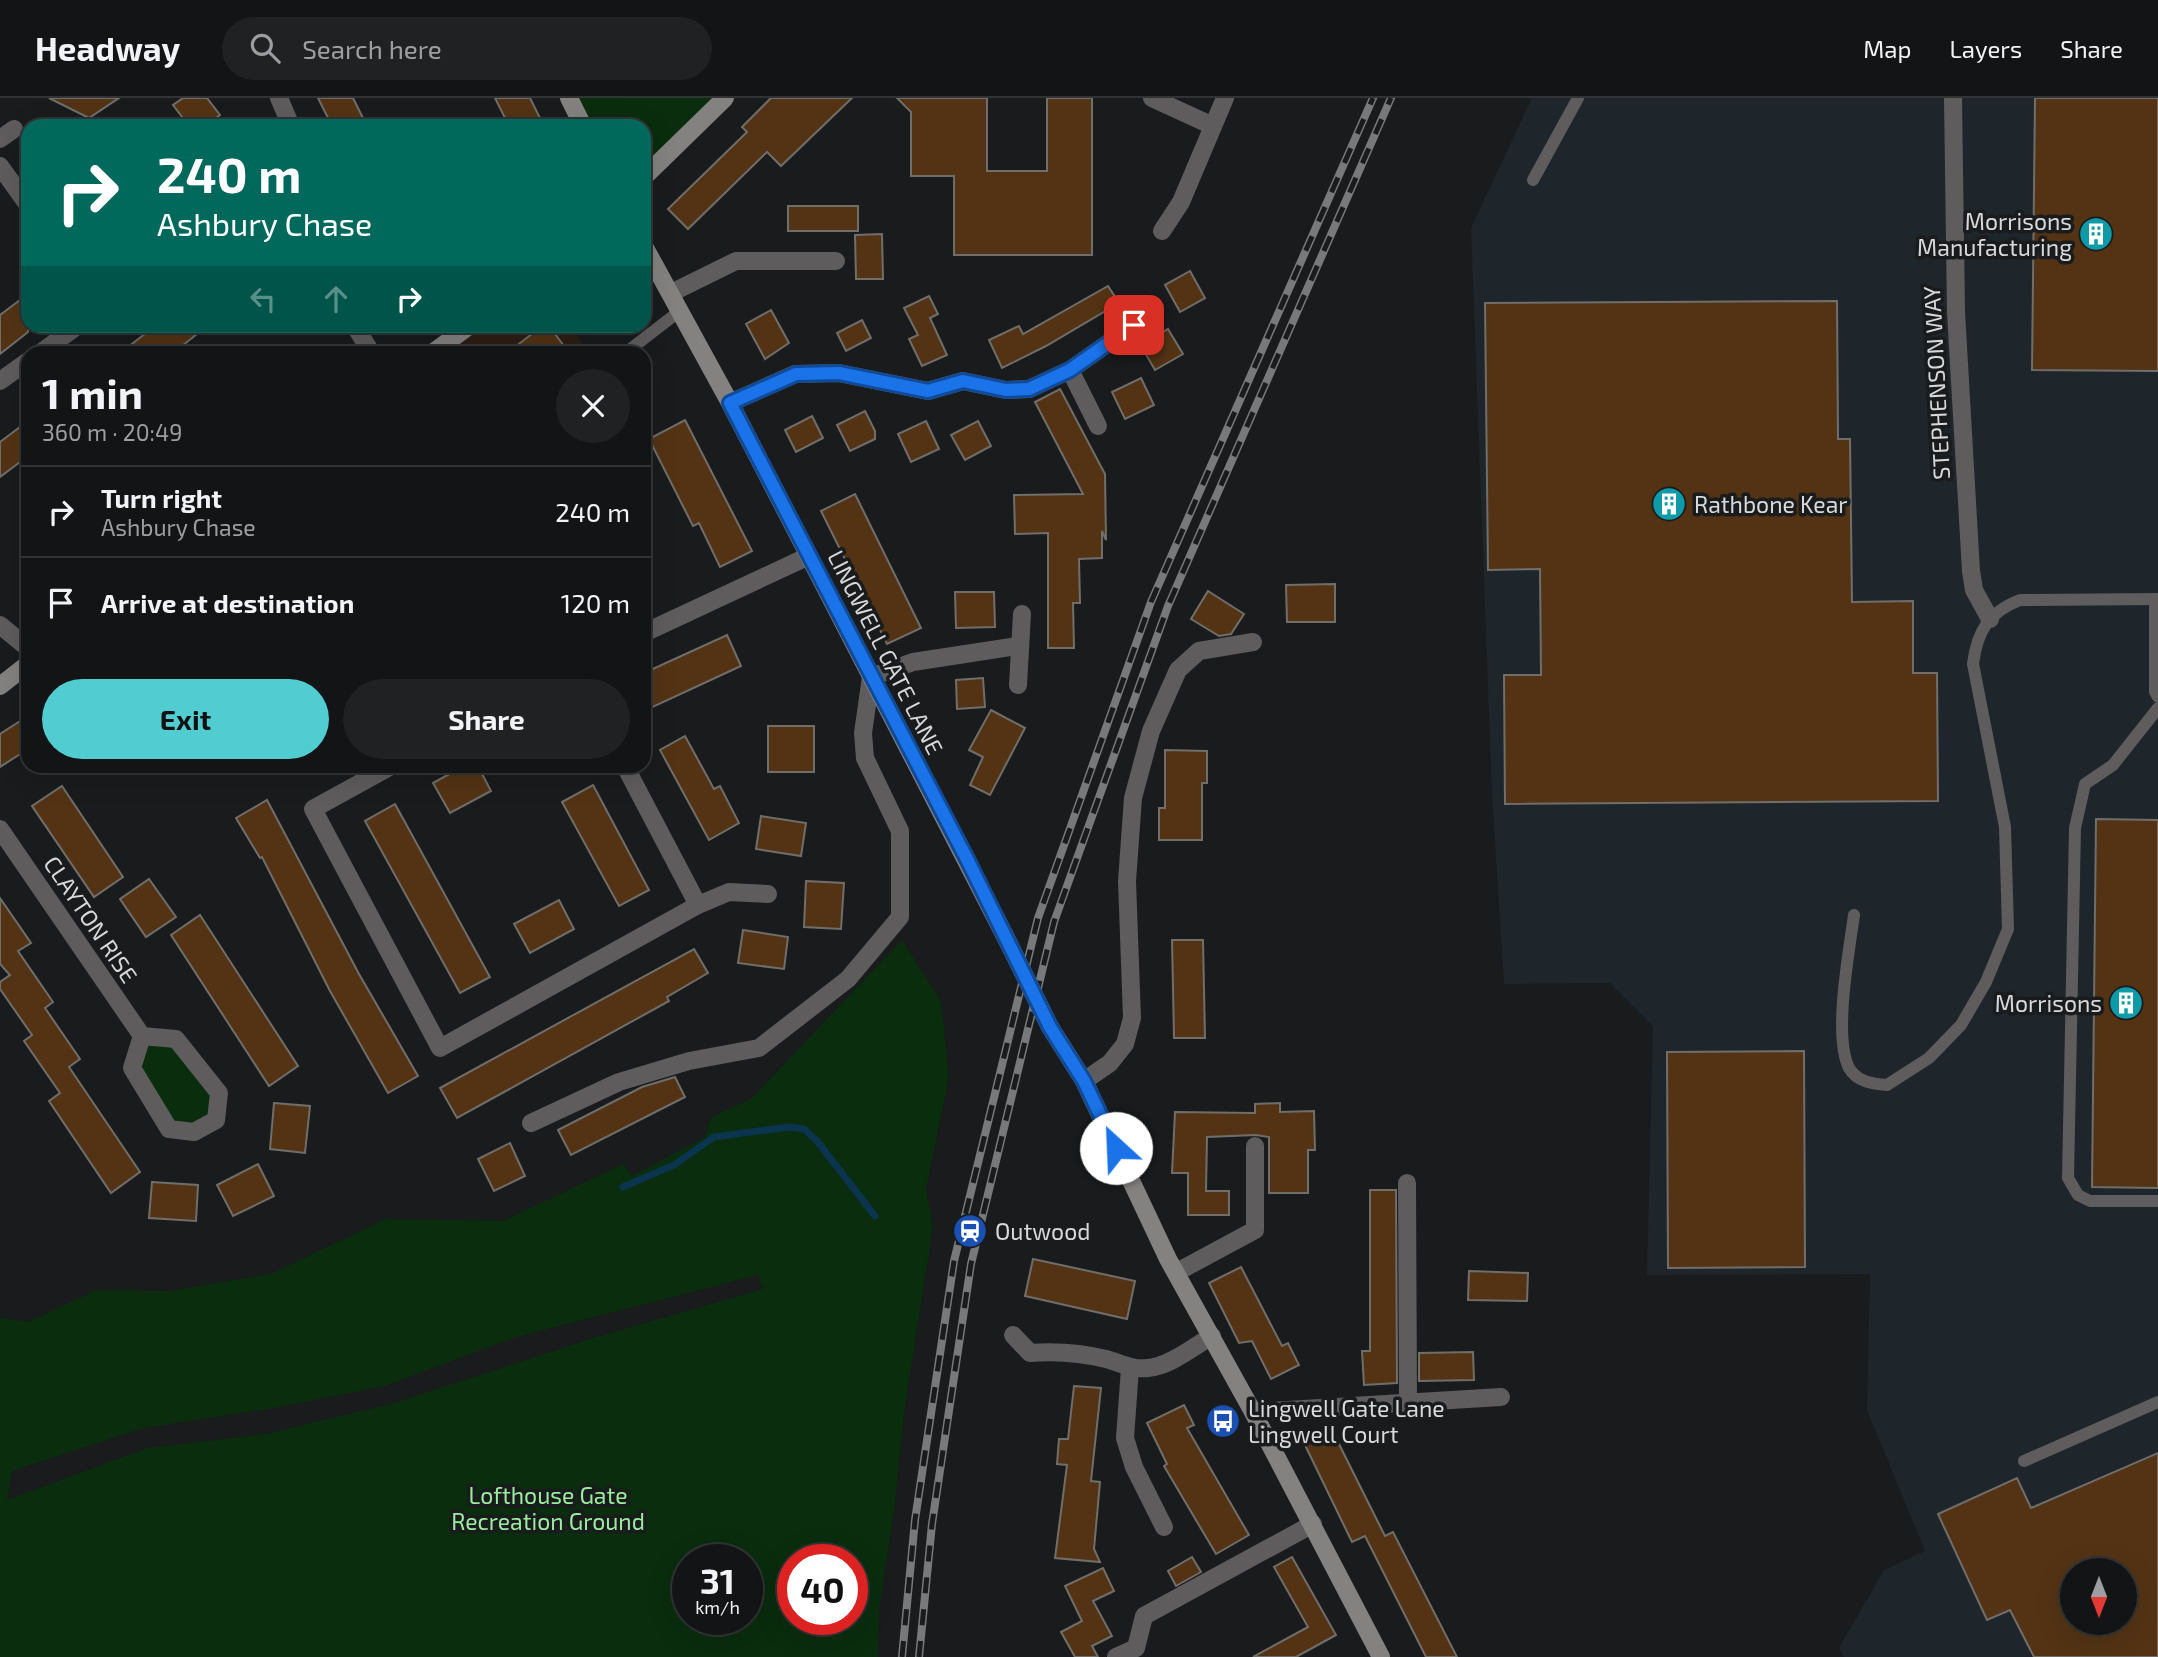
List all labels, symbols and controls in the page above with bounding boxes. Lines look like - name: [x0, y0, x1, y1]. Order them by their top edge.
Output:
- search box: [222, 17, 712, 80]
- text: Headway: [35, 28, 180, 68]
- icon: search: [246, 29, 284, 67]
- text: Search here: [302, 33, 442, 64]
- text: Map: [1863, 34, 1911, 63]
- text: Layers: [1949, 34, 2022, 63]
- text: Share: [2060, 34, 2123, 63]
- text: 240 m: [157, 144, 301, 203]
- icon: right: [42, 147, 133, 238]
- text: Ashbury Chase: [157, 204, 372, 242]
- place label: Morrisons Manufacturing: [1917, 207, 2072, 261]
- building icon: Morrisons Manufacturing: [2077, 215, 2115, 253]
- icon: left: [244, 280, 282, 318]
- icon: ahead: [317, 280, 355, 318]
- icon: right: [390, 280, 428, 318]
- street label: STEPHENSON WAY: [1917, 285, 1955, 481]
- pin: [1104, 295, 1164, 355]
- icon: arrive: [1115, 306, 1153, 344]
- text: 1 min: [42, 367, 143, 417]
- button: close: [556, 369, 630, 443]
- text: 360 m · 20:49: [42, 418, 182, 446]
- text: Turn right: [101, 482, 222, 513]
- building icon: Rathbone Kear: [1650, 485, 1688, 523]
- place label: Rathbone Kear: [1694, 490, 1847, 518]
- icon: right: [42, 493, 80, 531]
- text: 240 m: [555, 496, 630, 527]
- text: Ashbury Chase: [101, 513, 256, 541]
- street label: LINGWELL GATE LANE: [822, 545, 950, 759]
- icon: arrive: [42, 584, 80, 622]
- text: Arrive at destination: [101, 587, 354, 618]
- text: 120 m: [561, 587, 630, 618]
- button: Exit: [42, 679, 329, 759]
- button: Share: [343, 679, 630, 759]
- street label: CLAYTON RISE: [38, 850, 144, 988]
- building icon: Morrisons: [2107, 984, 2145, 1022]
- place label: Morrisons: [1995, 989, 2102, 1017]
- position arrow: [1079, 1111, 1153, 1185]
- station icon: Outwood: [951, 1212, 989, 1250]
- place label: Outwood: [995, 1217, 1090, 1245]
- place label: Lingwell Gate Lane Lingwell Court: [1248, 1394, 1445, 1448]
- bus stop icon: Lingwell Gate Lane Lingwell Court: [1204, 1402, 1242, 1440]
- park label: Lofthouse Gate Recreation Ground: [451, 1481, 645, 1535]
- speed limit sign: 40: [777, 1544, 868, 1635]
- north arrow: [2060, 1558, 2137, 1634]
- map controls: [2060, 1558, 2137, 1635]
- text: 31: [700, 1559, 735, 1601]
- text: km/h: [695, 1596, 740, 1618]

